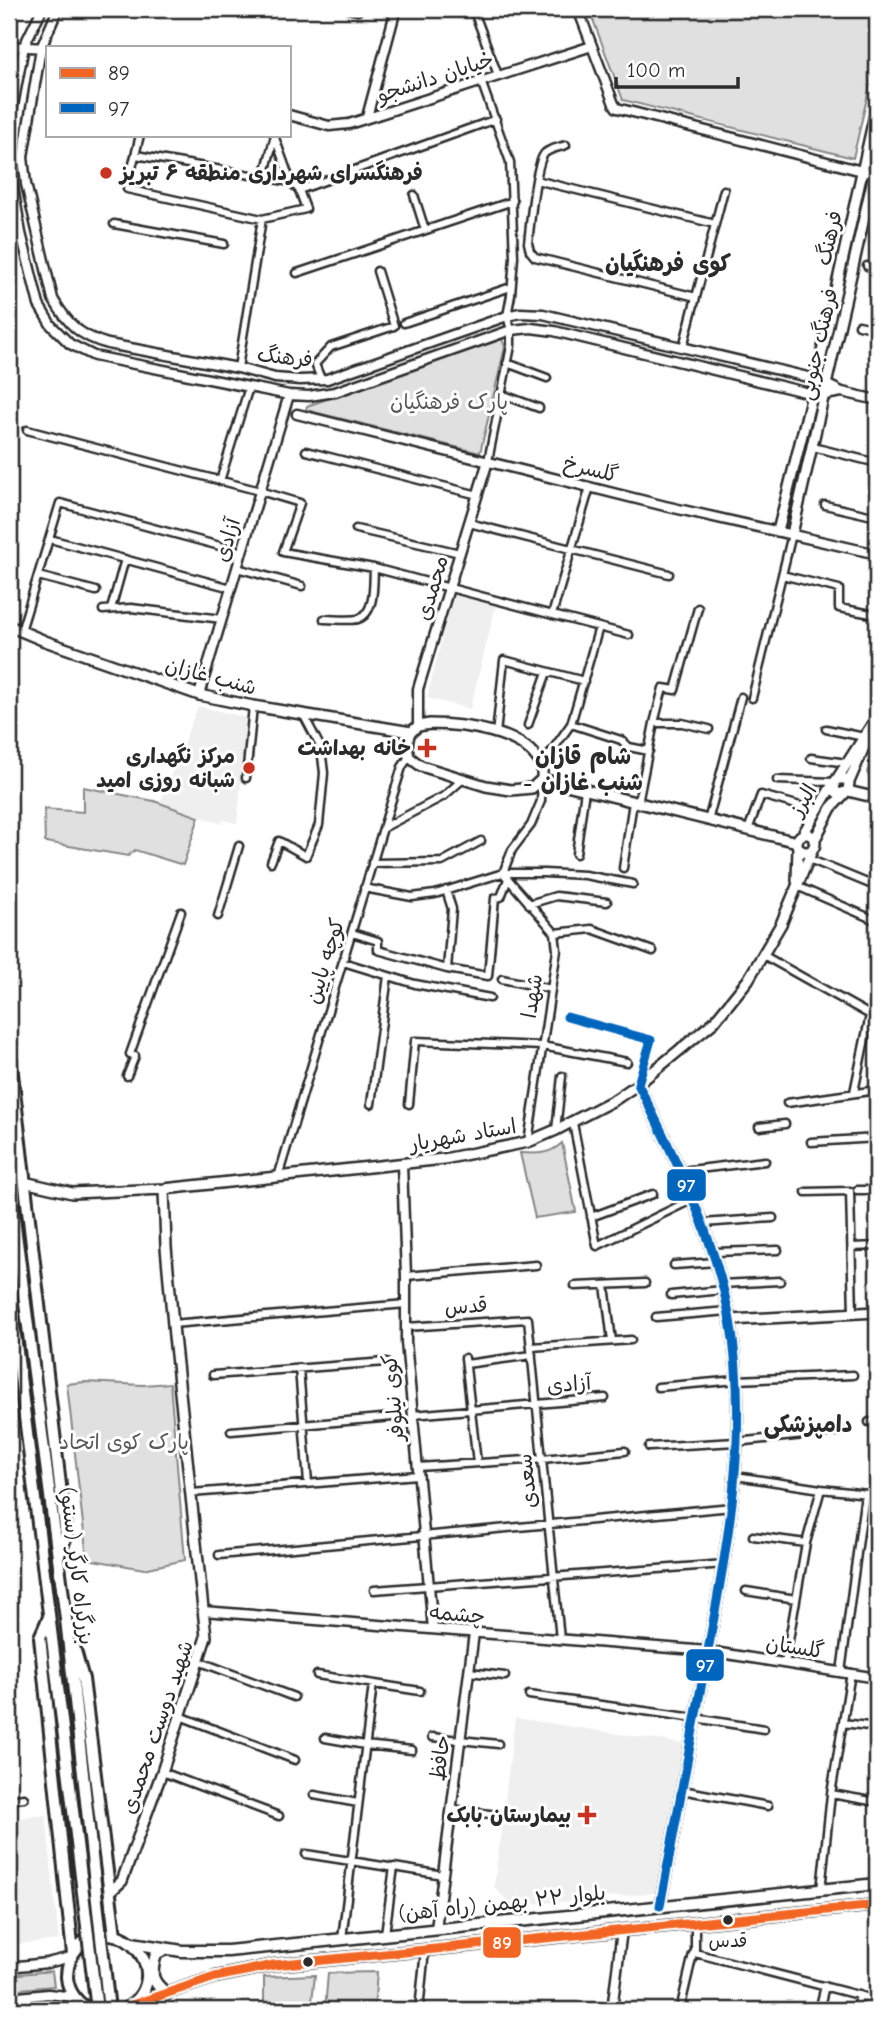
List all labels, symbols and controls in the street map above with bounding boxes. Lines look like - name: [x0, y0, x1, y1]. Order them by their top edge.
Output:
- legend: [46, 46, 290, 136]
- scale bar: [616, 46, 739, 90]
- street label: خیابان دانشجو: [373, 47, 497, 108]
- text: 100 m: [627, 58, 685, 82]
- text: 89: [108, 61, 130, 85]
- text: 97: [108, 97, 129, 121]
- place label: فرهنگسرای شهرداری منطقه ۶ تبریز: [118, 160, 423, 186]
- marker: فرهنگسرای شهرداری منطقه ۶ تبریز: [98, 165, 114, 181]
- street label: فرهنگ: [811, 208, 847, 268]
- district label: کوی فرهنگیان: [605, 249, 732, 278]
- street label: فرهنگ جنوبی: [793, 286, 844, 403]
- street label: فرهنگ: [256, 342, 314, 372]
- park label: پارک فرهنگیان: [390, 390, 508, 415]
- street label: گلسرخ: [561, 451, 621, 489]
- street label: آزادی: [209, 514, 245, 565]
- street label: محمدی: [411, 553, 453, 623]
- street label: شنب غازان: [163, 652, 259, 701]
- place label: خانه بهداشت: [298, 736, 411, 761]
- marker: خانه بهداشت: [417, 738, 437, 758]
- place label: مرکز نگهداری شبانه روزی امید: [96, 743, 235, 793]
- district label: شام قازان - شنب غازان: [523, 743, 643, 796]
- marker: مرکز نگهداری شبانه روزی امید: [241, 760, 257, 776]
- street label: البرز: [783, 780, 823, 823]
- street label: کوچه پایین: [301, 915, 350, 1007]
- street label: شهدا: [517, 972, 547, 1020]
- street label: استاد شهریار: [406, 1114, 518, 1157]
- line badge: 97: [666, 1168, 707, 1202]
- text: 97: [677, 1175, 696, 1197]
- street label: قدس: [444, 1293, 488, 1319]
- street label: کوی نیلوفر: [377, 1353, 411, 1444]
- street label: آزادی: [546, 1370, 593, 1398]
- district label: دامپزشکی: [764, 1411, 852, 1439]
- park label: پارک کوی اتحاد: [59, 1430, 189, 1455]
- street label: سعدی: [512, 1453, 542, 1509]
- street label: بزرگراه کارگر (سنتو): [54, 1486, 99, 1646]
- street label: چشمه: [428, 1600, 486, 1629]
- street label: گلستان: [764, 1631, 826, 1663]
- street label: شهید دوست محمدی: [116, 1637, 198, 1817]
- line badge: 97: [685, 1648, 725, 1682]
- text: 97: [696, 1655, 715, 1677]
- street label: حافظ: [425, 1734, 455, 1782]
- place label: بیمارستان بابک: [447, 1803, 571, 1828]
- marker: بیمارستان بابک: [577, 1805, 597, 1825]
- street label: بلوار ۲۲ بهمن (راه آهن): [397, 1880, 607, 1927]
- marker: قدس: [721, 1913, 735, 1927]
- line badge: 89: [482, 1926, 522, 1959]
- place label: قدس: [709, 1930, 747, 1952]
- text: 89: [492, 1932, 512, 1954]
- unlabelled marker: [301, 1955, 315, 1969]

